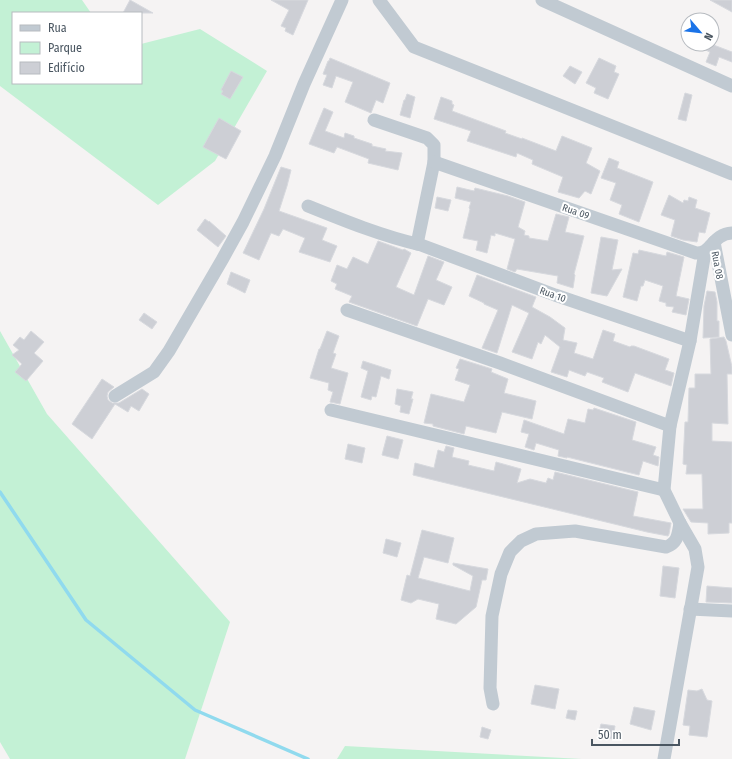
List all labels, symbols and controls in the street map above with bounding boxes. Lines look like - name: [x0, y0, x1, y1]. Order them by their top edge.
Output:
- legend: [12, 12, 142, 84]
- north arrow: [680, 12, 720, 52]
- text: Rua: [48, 21, 67, 35]
- text: N: [701, 30, 716, 42]
- text: Parque: [48, 41, 82, 55]
- text: Edifício: [48, 61, 85, 75]
- street label: Rua 09: [561, 202, 591, 222]
- street label: Rua 08: [708, 250, 726, 280]
- street label: Rua 10: [538, 285, 567, 305]
- scale bar: [592, 721, 679, 747]
- text: 50 m: [598, 728, 622, 742]

